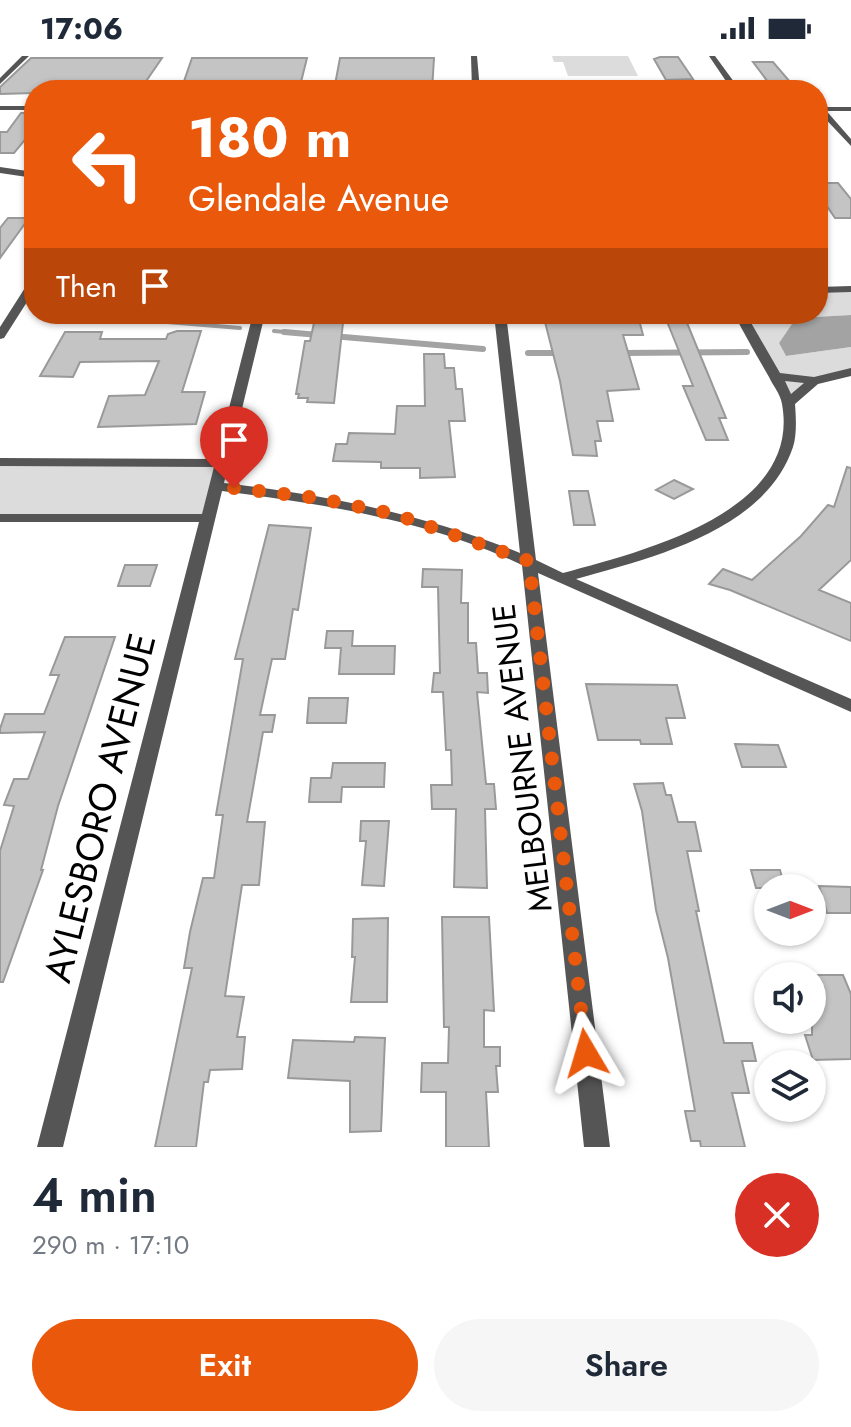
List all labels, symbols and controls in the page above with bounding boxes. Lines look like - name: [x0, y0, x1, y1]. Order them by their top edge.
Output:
- text: 17:06: [40, 7, 123, 50]
- text: 180 m: [188, 97, 351, 178]
- icon: left: [56, 112, 160, 216]
- text: Glendale Avenue: [188, 172, 449, 224]
- icon: arrive: [133, 264, 177, 308]
- text: Then: [56, 265, 117, 308]
- pin: [200, 406, 268, 488]
- icon: arrive: [212, 418, 256, 462]
- street label: MELBOURNE AVENUE: [480, 601, 564, 915]
- street label: AYLESBORO AVENUE: [30, 628, 169, 988]
- north arrow: [754, 874, 826, 946]
- map controls: [754, 874, 826, 1122]
- button: sound: [754, 962, 826, 1034]
- position arrow: [544, 1011, 628, 1095]
- button: layers: [754, 1050, 826, 1122]
- text: 4 min: [32, 1161, 157, 1230]
- button: close: [735, 1173, 819, 1257]
- text: 290 m · 17:10: [32, 1226, 189, 1264]
- button: Exit: [32, 1319, 418, 1411]
- button: Share: [434, 1319, 819, 1411]

